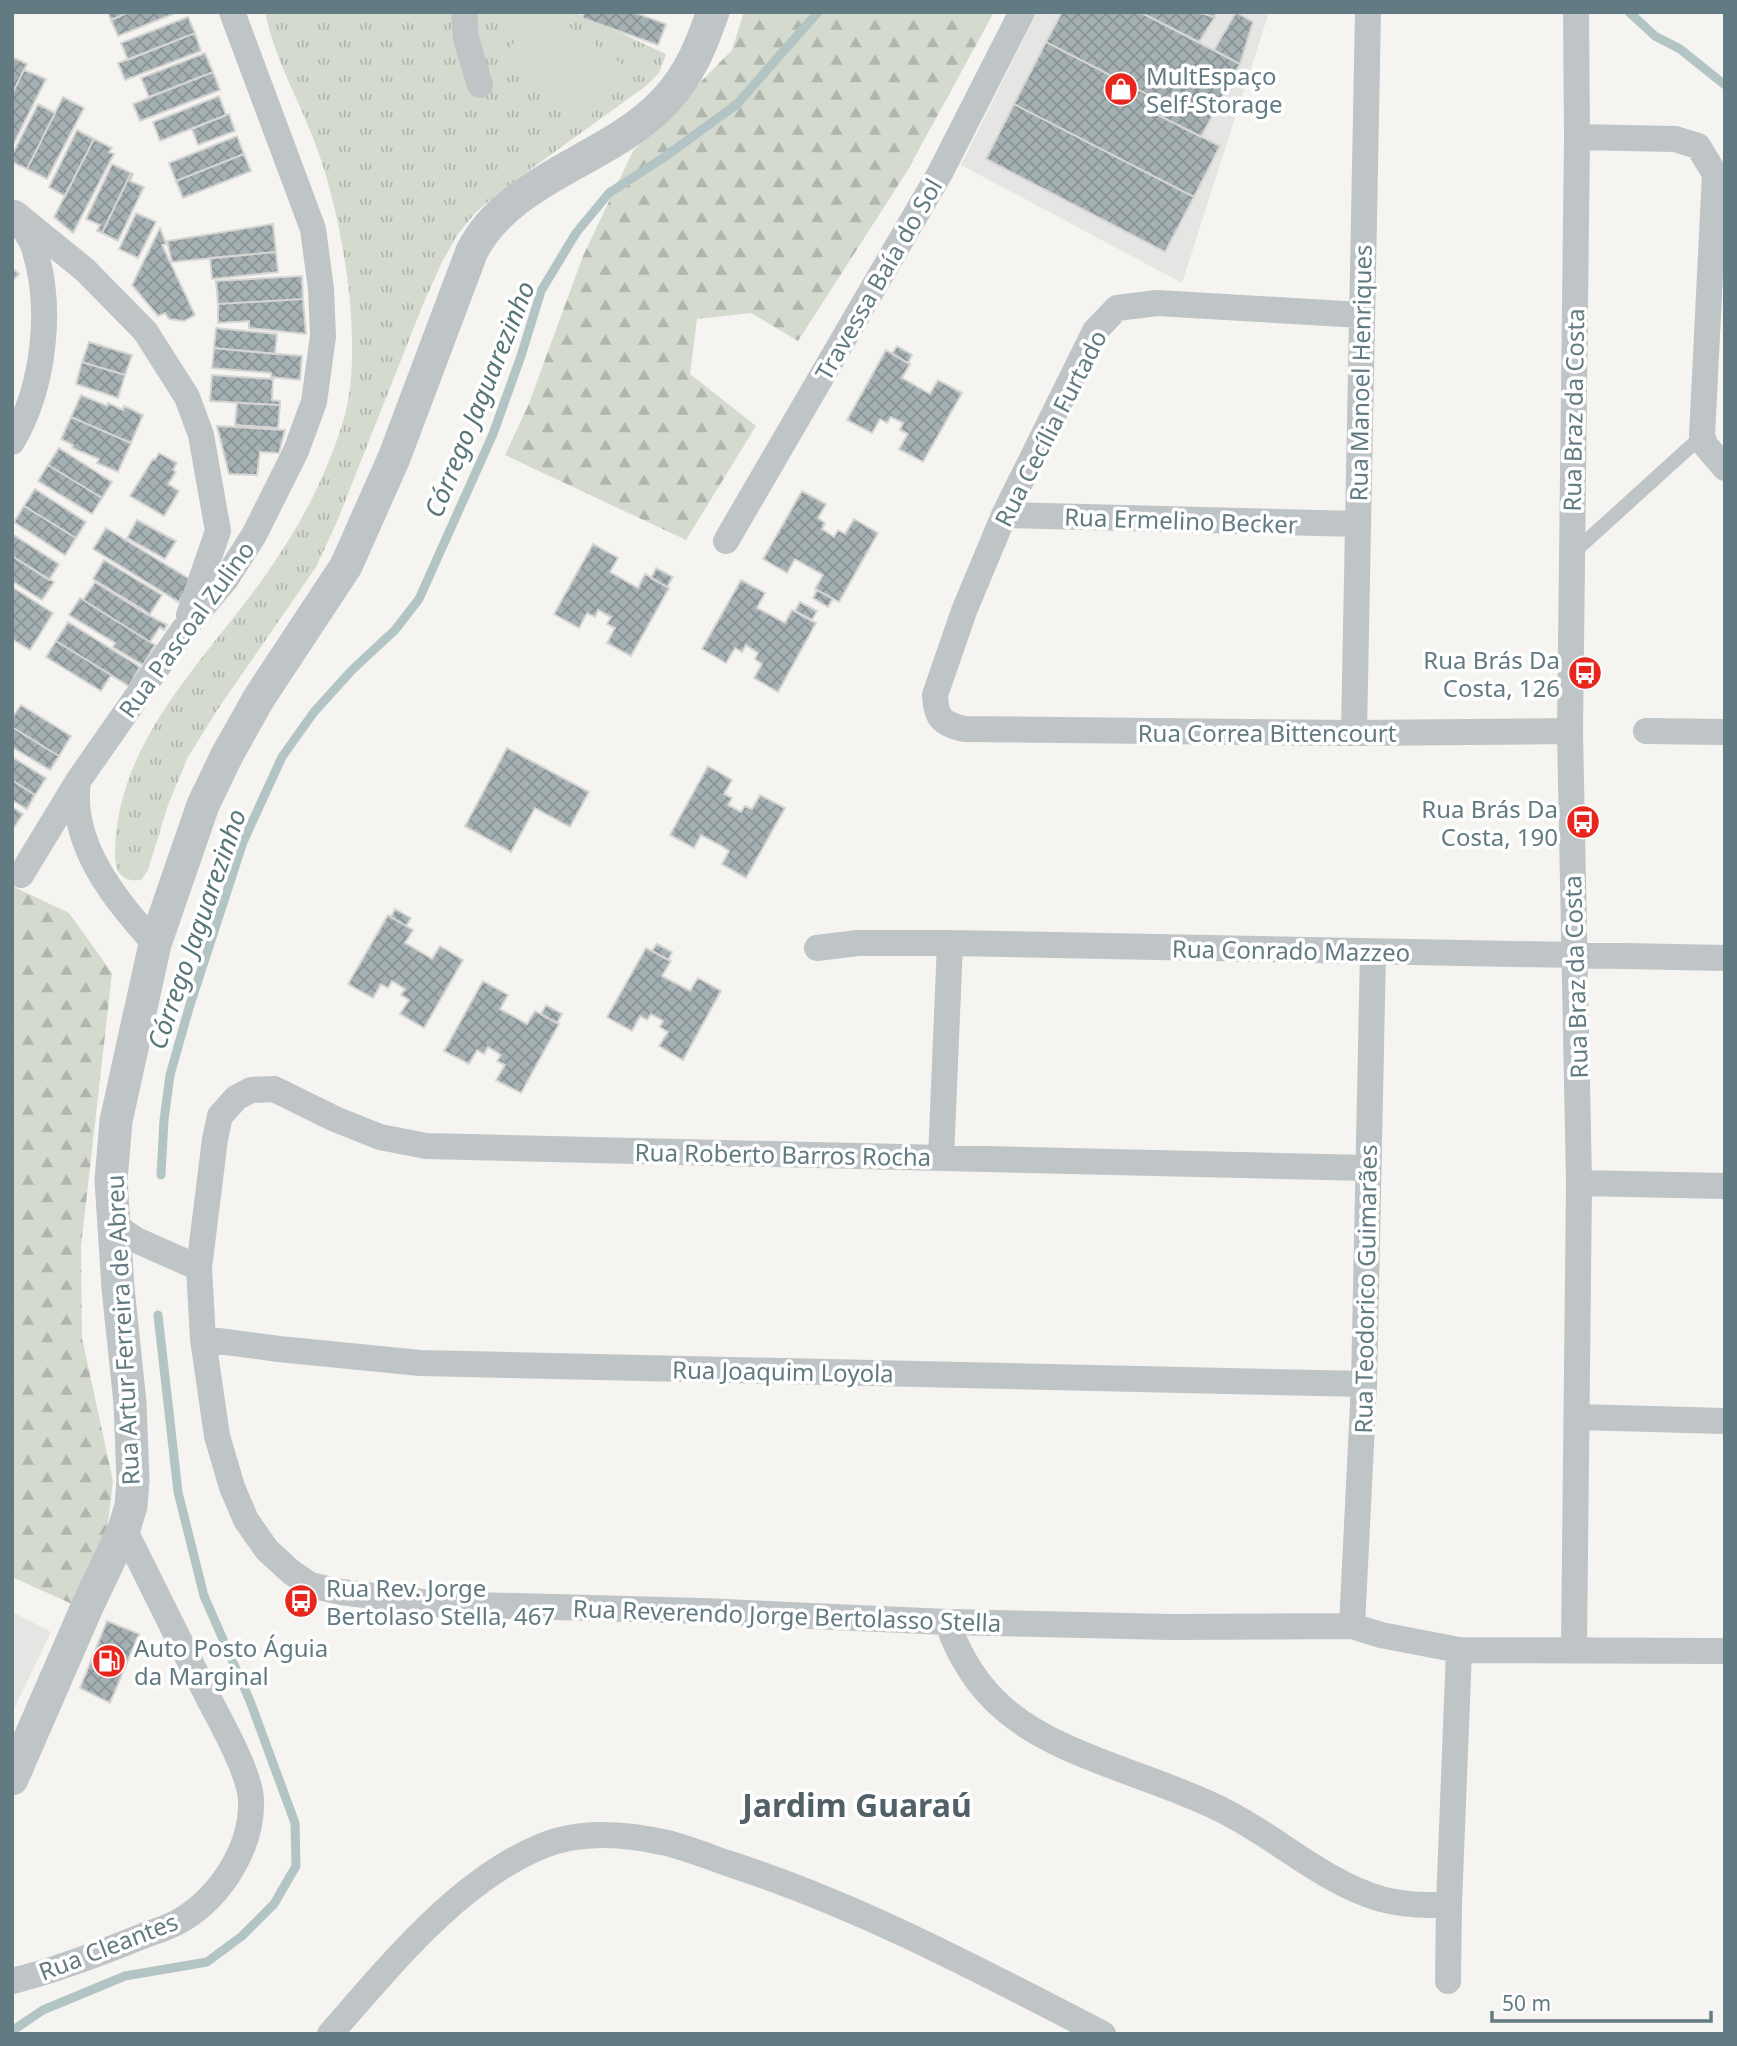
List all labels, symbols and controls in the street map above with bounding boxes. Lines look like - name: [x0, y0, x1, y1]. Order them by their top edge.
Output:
- place label: MultEspaço Self-Storage: [1146, 59, 1282, 120]
- shop icon: MultEspaço Self-Storage: [1102, 70, 1140, 108]
- street label: Travessa Baía do Sol: [807, 172, 949, 386]
- street label: Rua Manoel Henriques: [1341, 244, 1379, 502]
- water label: Córrego Jaguarezinho: [415, 276, 543, 522]
- street label: Rua Braz da Costa: [1555, 308, 1591, 512]
- street label: Rua Cecília Furtado: [986, 324, 1114, 532]
- street label: Rua Ermelino Becker: [1064, 499, 1298, 541]
- street label: Rua Pascoal Zulino: [111, 534, 261, 724]
- place label: Rua Brás Da Costa, 126: [1423, 643, 1560, 704]
- bus stop icon: Rua Brás Da Costa, 126: [1566, 654, 1604, 692]
- street label: Rua Correa Bittencourt: [1138, 716, 1397, 749]
- place label: Rua Brás Da Costa, 190: [1421, 792, 1558, 853]
- bus stop icon: Rua Brás Da Costa, 190: [1564, 803, 1602, 841]
- water label: Córrego Jaguarezinho: [138, 804, 254, 1054]
- street label: Rua Braz da Costa: [1555, 875, 1595, 1079]
- street label: Rua Conrado Mazzeo: [1172, 931, 1410, 969]
- street label: Rua Roberto Barros Rocha: [634, 1135, 932, 1173]
- street label: Rua Teodorico Guimarães: [1346, 1144, 1384, 1434]
- street label: Rua Artur Ferreira de Abreu: [97, 1174, 147, 1486]
- street label: Rua Joaquim Loyola: [672, 1353, 894, 1389]
- place label: Rua Rev. Jorge Bertolaso Stella, 467: [326, 1571, 555, 1632]
- bus stop icon: Rua Rev. Jorge Bertolaso Stella, 467: [282, 1582, 320, 1620]
- street label: Rua Reverendo Jorge Bertolasso Stella: [572, 1591, 1002, 1639]
- place label: Auto Posto Águia da Marginal: [134, 1631, 328, 1692]
- fuel station icon: Auto Posto Águia da Marginal: [90, 1642, 128, 1680]
- district label: Jardim Guaraú: [739, 1783, 972, 1826]
- street label: Rua Cleantes: [34, 1904, 182, 1988]
- scale bar: [1492, 1980, 1711, 2024]
- text: 50 m: [1502, 1989, 1551, 2017]

